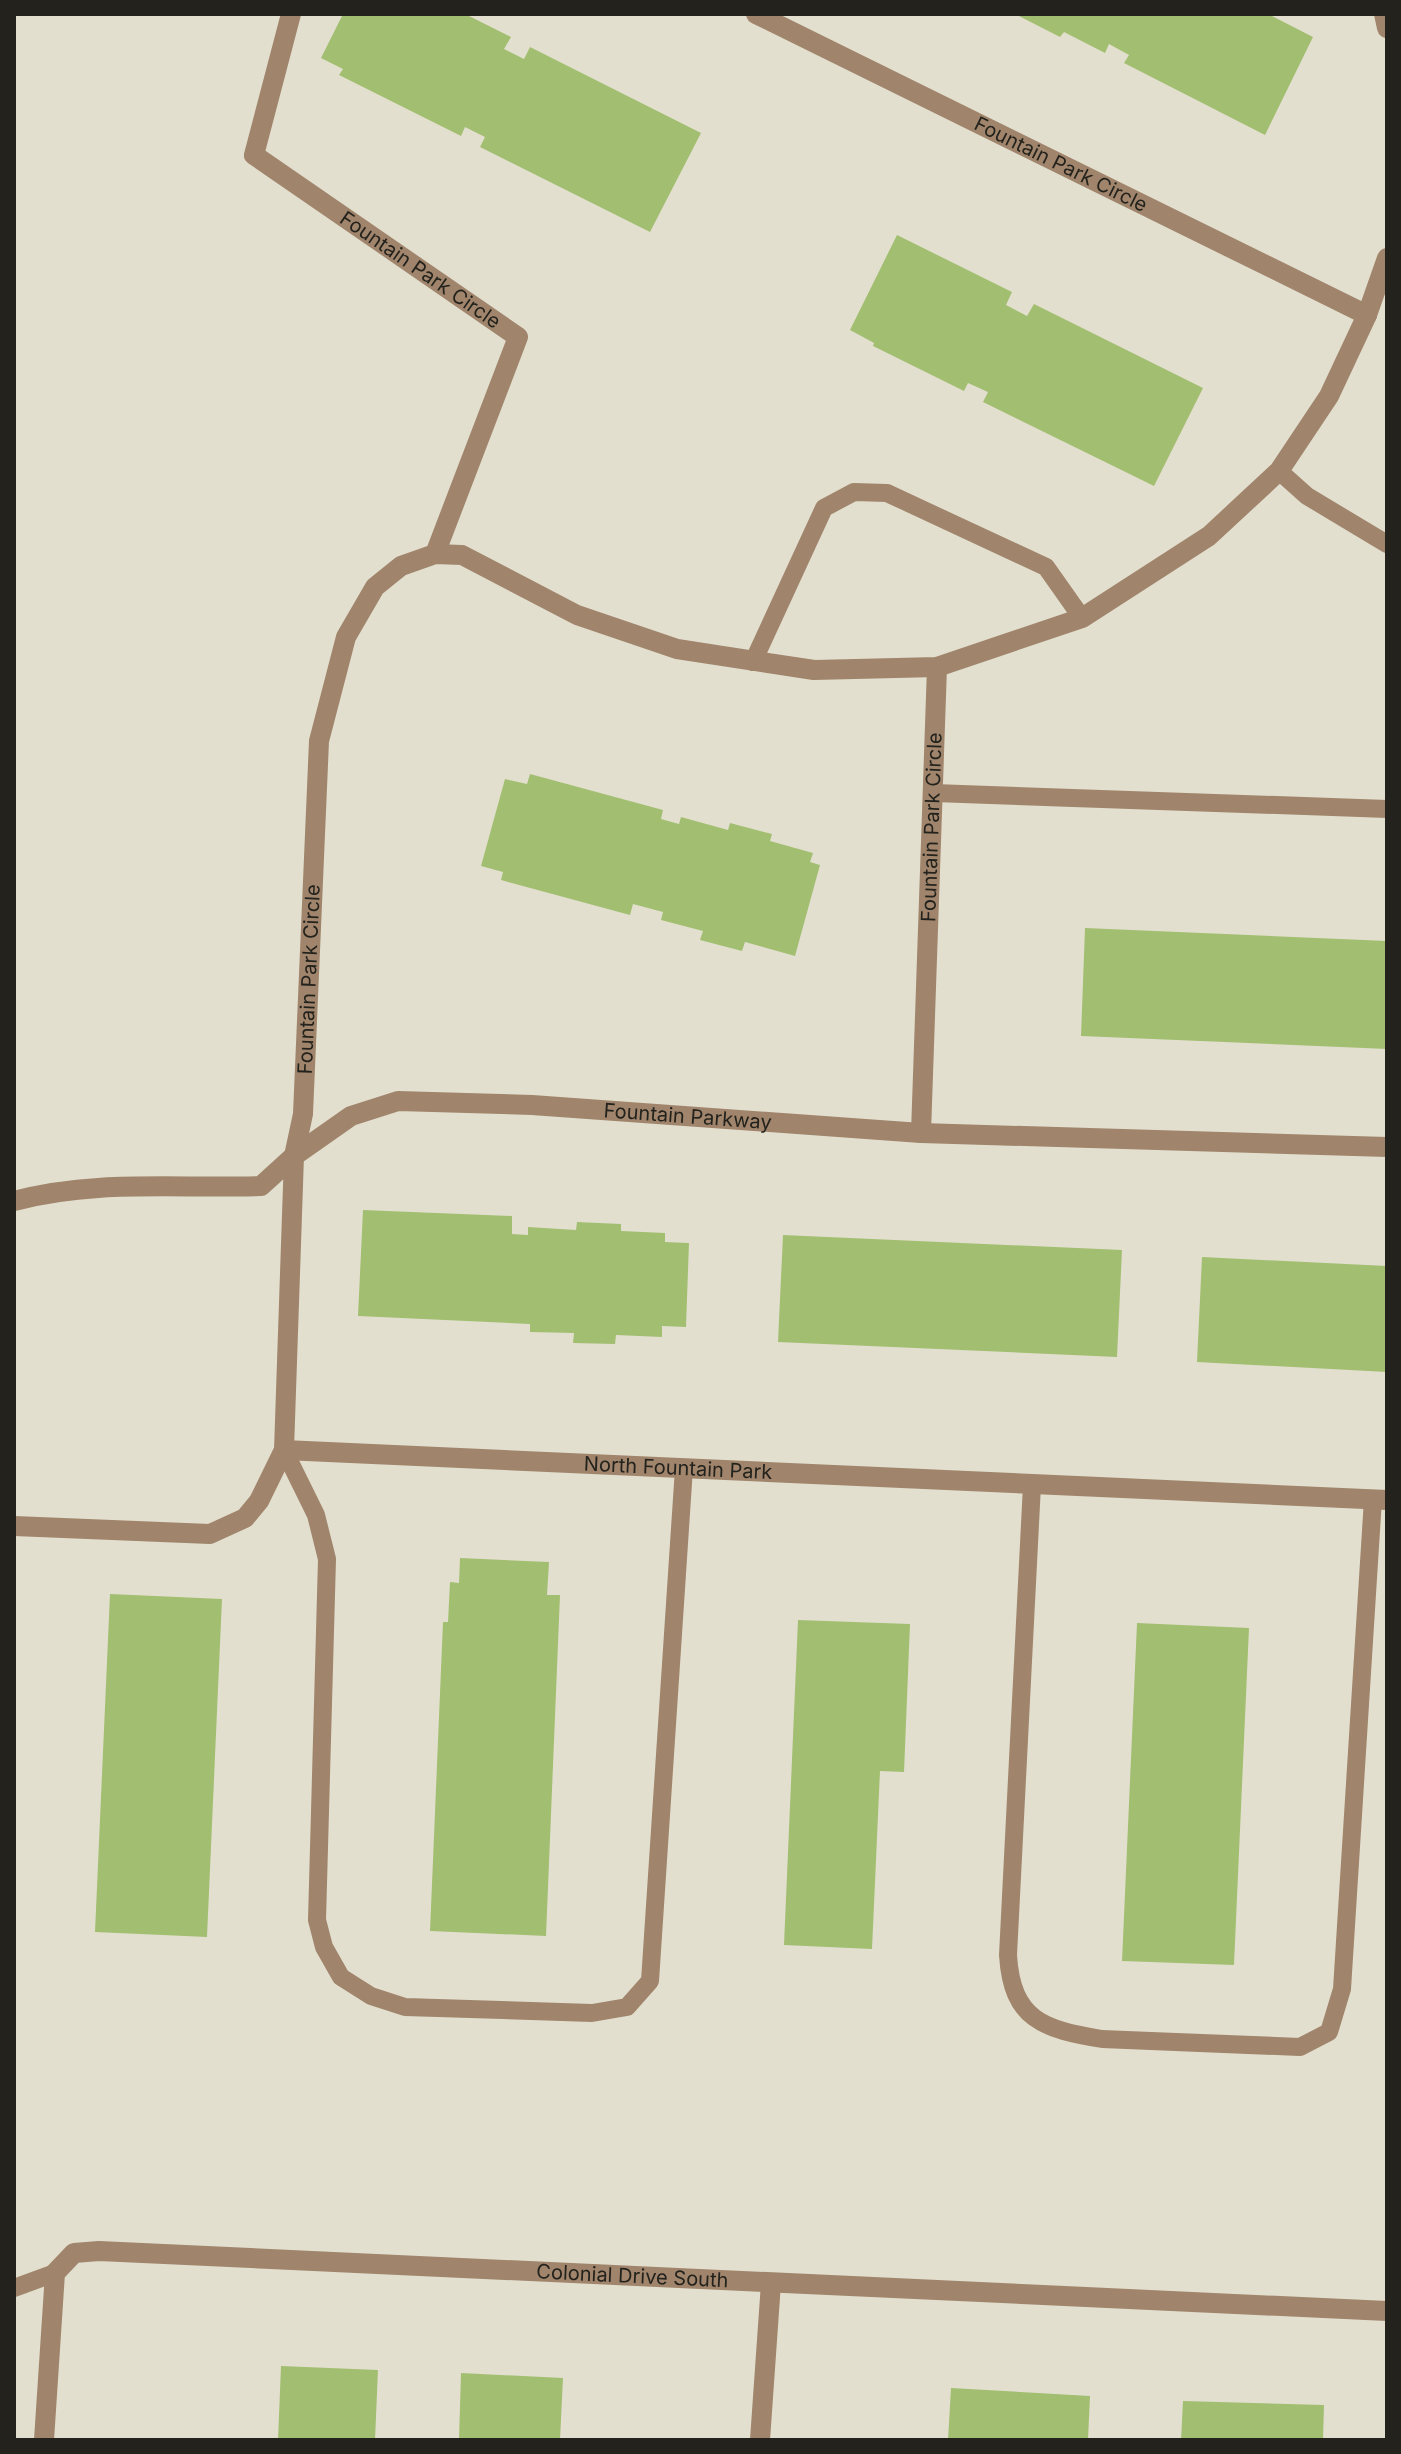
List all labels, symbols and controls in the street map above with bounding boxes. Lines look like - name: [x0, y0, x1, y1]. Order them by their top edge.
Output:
- street label: Fountain Park Circle: [971, 112, 1151, 217]
- street label: Fountain Park Circle: [336, 206, 505, 334]
- street label: Fountain Park Circle: [916, 732, 947, 922]
- street label: Fountain Park Circle: [293, 884, 325, 1075]
- street label: Fountain Parkway: [603, 1098, 773, 1134]
- street label: North Fountain Park: [583, 1452, 773, 1484]
- street label: Colonial Drive South: [536, 2259, 729, 2292]

